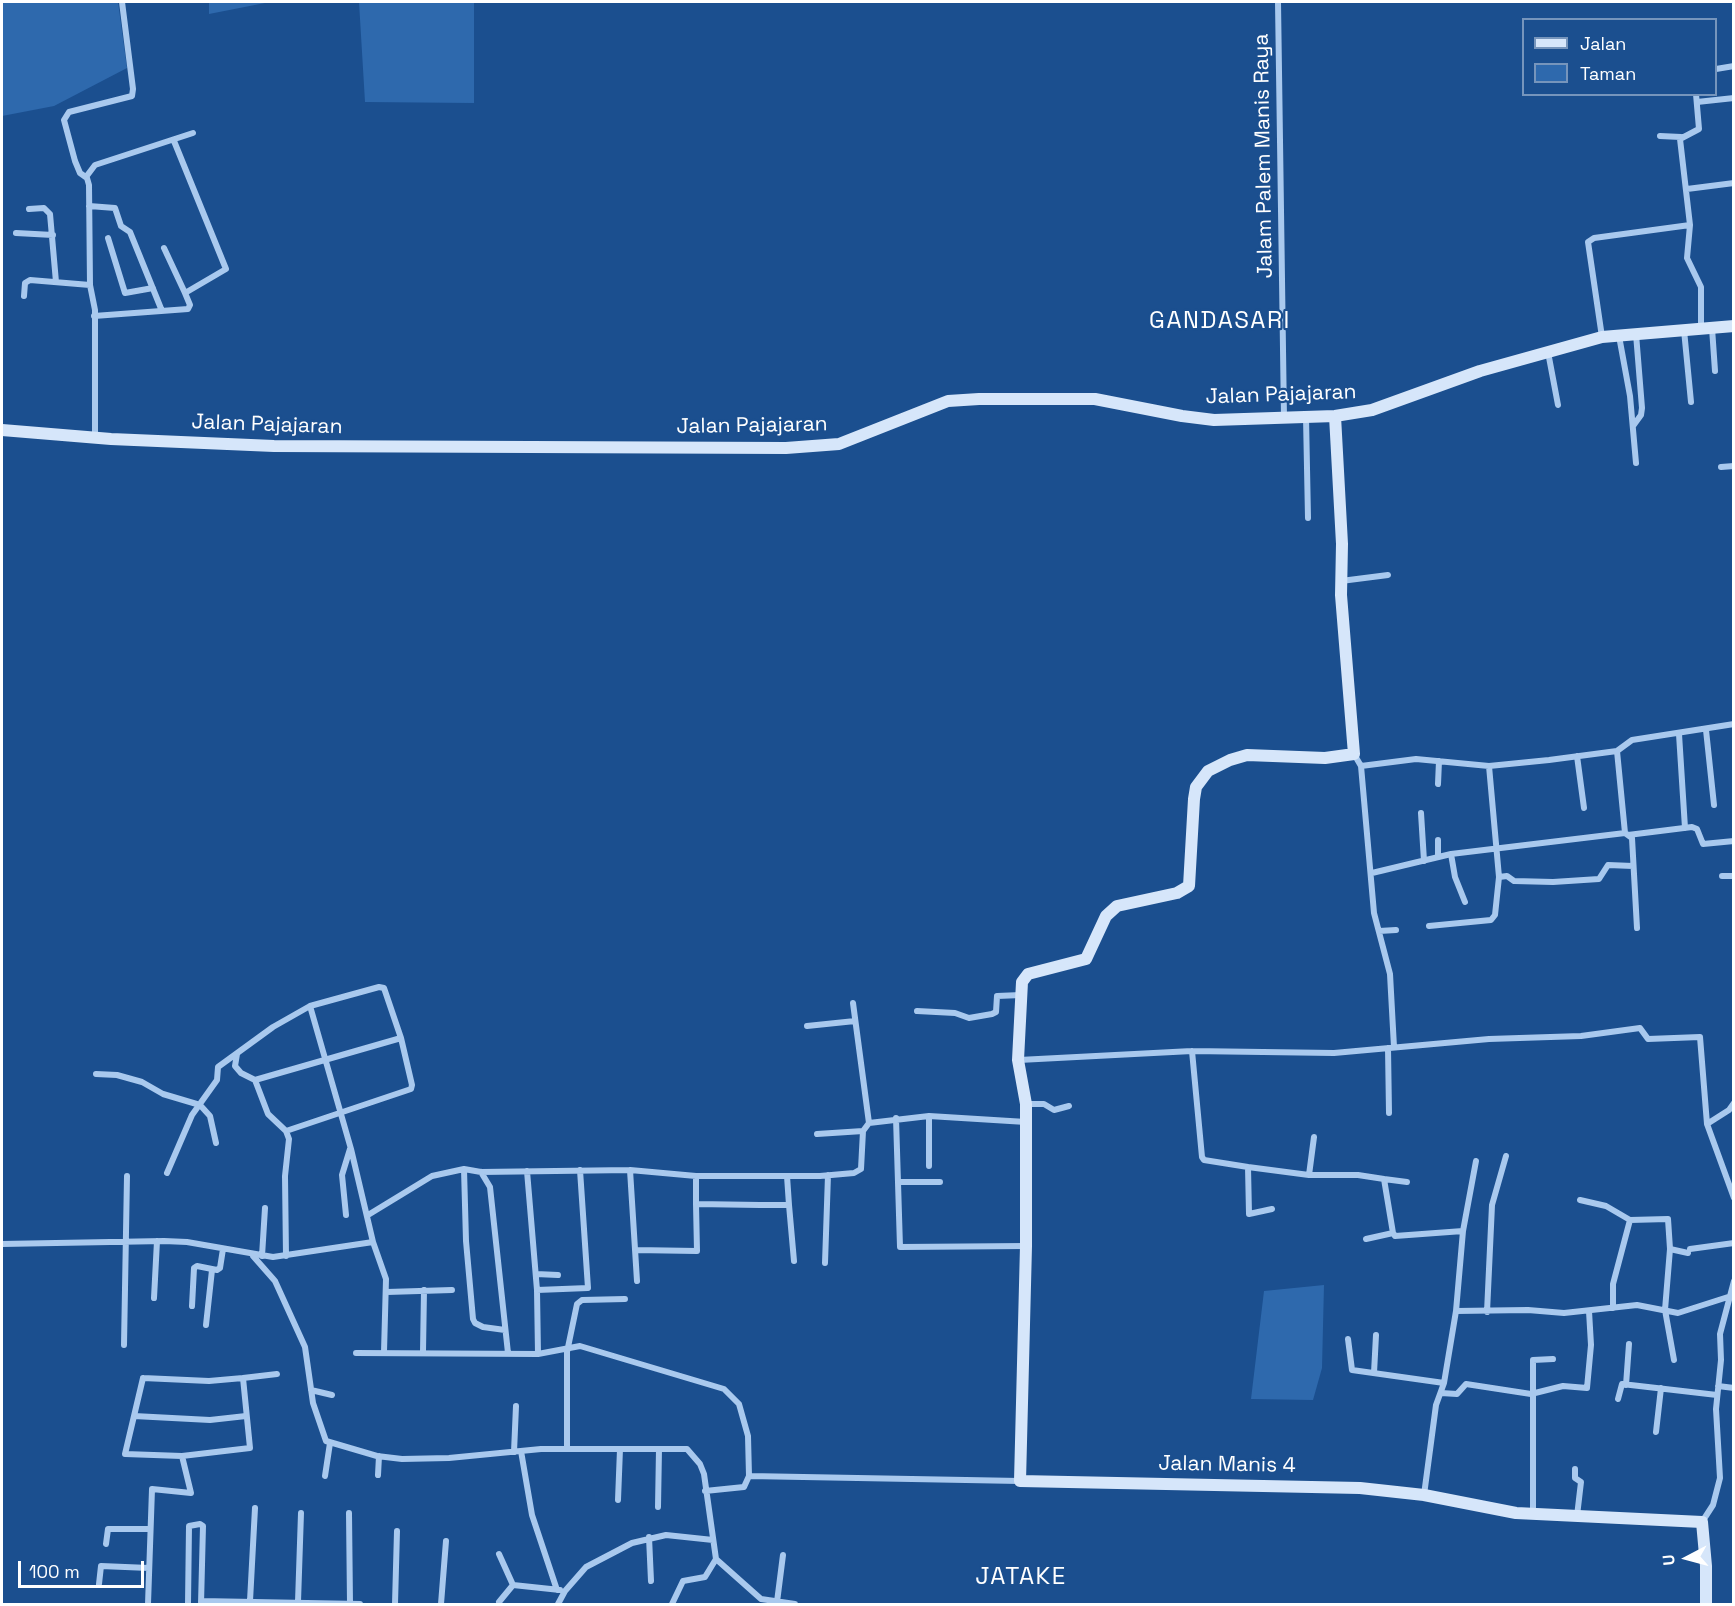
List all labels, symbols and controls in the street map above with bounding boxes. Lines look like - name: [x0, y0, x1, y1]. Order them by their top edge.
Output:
- legend: [1522, 18, 1717, 96]
- text: Jalan: [1580, 32, 1626, 55]
- street label: Jalam Palem Manis Raya: [1249, 33, 1279, 279]
- text: Taman: [1580, 62, 1636, 85]
- district label: GANDASARI: [1149, 307, 1291, 335]
- street label: Jalan Pajajaran: [1205, 380, 1357, 410]
- street label: Jalan Pajajaran: [191, 410, 343, 440]
- street label: Jalan Pajajaran: [676, 412, 828, 440]
- street label: Jalan Manis 4: [1158, 1451, 1296, 1479]
- north arrow: [1657, 1528, 1717, 1588]
- scale bar: [21, 1549, 147, 1587]
- text: U: [1658, 1553, 1680, 1566]
- text: 100 m: [29, 1560, 80, 1583]
- district label: JATAKE: [975, 1563, 1067, 1591]

